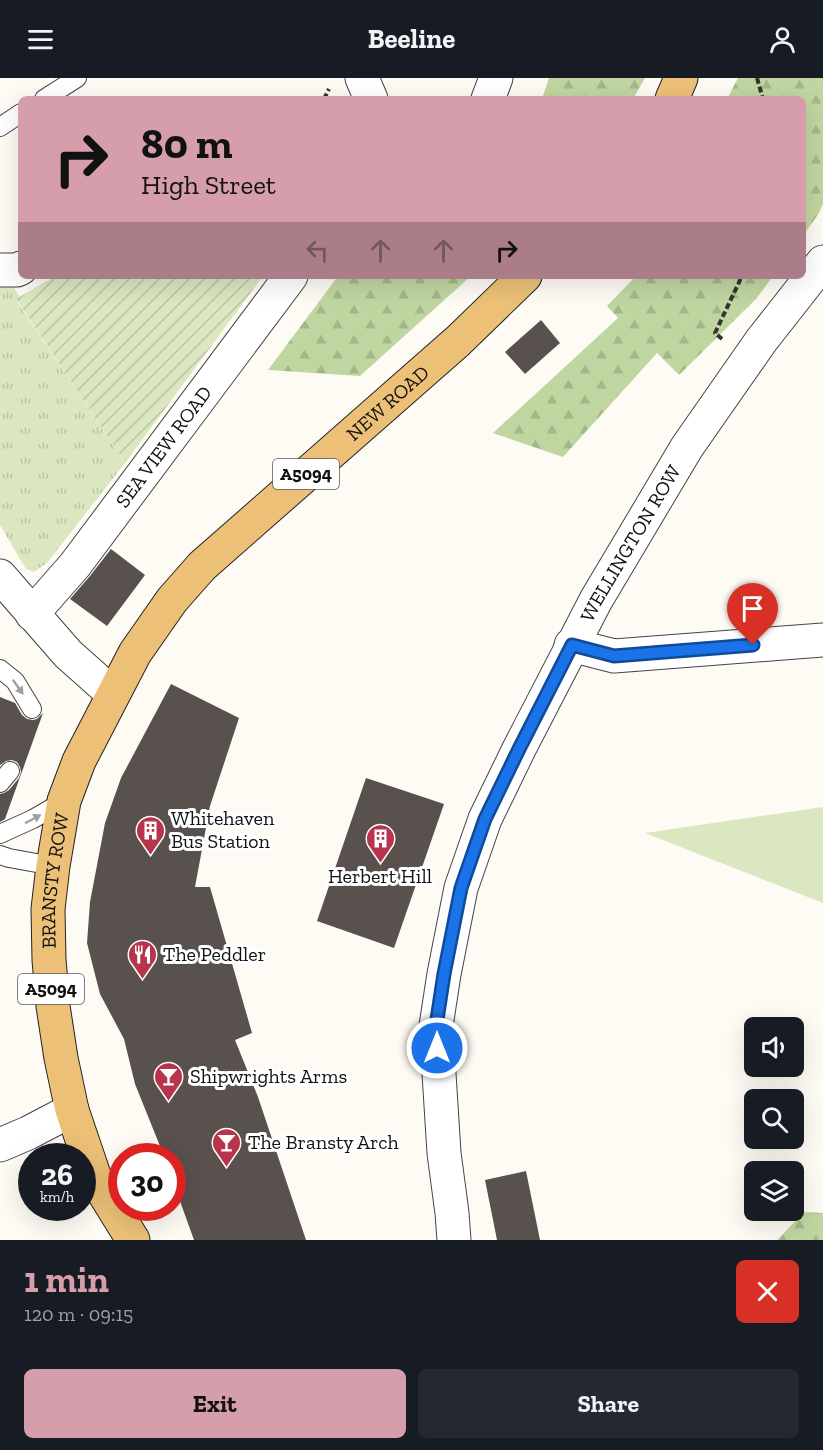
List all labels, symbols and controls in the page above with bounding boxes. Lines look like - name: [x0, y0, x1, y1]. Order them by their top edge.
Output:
- icon: menu: [24, 23, 57, 56]
- text: Beeline: [368, 23, 455, 55]
- icon: person: [766, 23, 799, 56]
- text: 80 m: [141, 118, 232, 169]
- icon: right: [42, 120, 120, 198]
- text: High Street: [141, 169, 276, 201]
- icon: left: [301, 234, 334, 267]
- icon: ahead: [364, 234, 397, 267]
- icon: ahead: [427, 234, 460, 267]
- icon: right: [490, 234, 523, 267]
- street label: NEW ROAD: [341, 360, 434, 446]
- street label: SEA VIEW ROAD: [110, 381, 217, 512]
- road number: A5094: [273, 459, 339, 489]
- street label: WELLINGTON ROW: [575, 460, 686, 626]
- pin: [727, 583, 778, 645]
- icon: arrive: [736, 592, 769, 625]
- one-way arrow: [12, 679, 24, 695]
- place label: Whitehaven Bus Station: [171, 806, 275, 853]
- street label: BRANSTY ROW: [36, 811, 74, 949]
- one-way arrow: [25, 814, 42, 824]
- building icon: Whitehaven Bus Station: [134, 814, 166, 856]
- building icon: Herbert Hill: [364, 822, 396, 864]
- place label: Herbert Hill: [328, 864, 432, 888]
- restaurant icon: The Peddler: [126, 938, 158, 980]
- place label: The Peddler: [163, 942, 266, 966]
- road number: A5094: [18, 974, 84, 1004]
- position arrow: [405, 1016, 469, 1080]
- map controls: [744, 1017, 804, 1221]
- button: sound: [744, 1017, 804, 1077]
- bar icon: Shipwrights Arms: [153, 1060, 185, 1102]
- place label: Shipwrights Arms: [190, 1064, 347, 1088]
- button: search: [744, 1089, 804, 1149]
- bar icon: The Bransty Arch: [211, 1126, 243, 1168]
- place label: The Bransty Arch: [248, 1130, 400, 1154]
- speed limit sign: 30: [108, 1143, 186, 1221]
- text: 26: [41, 1157, 73, 1193]
- button: layers: [744, 1161, 804, 1221]
- text: km/h: [40, 1188, 74, 1206]
- text: 1 min: [24, 1258, 109, 1301]
- button: close: [736, 1260, 799, 1323]
- text: 120 m · 09:15: [24, 1302, 133, 1326]
- button: Exit: [24, 1369, 406, 1438]
- button: Share: [418, 1369, 799, 1438]

